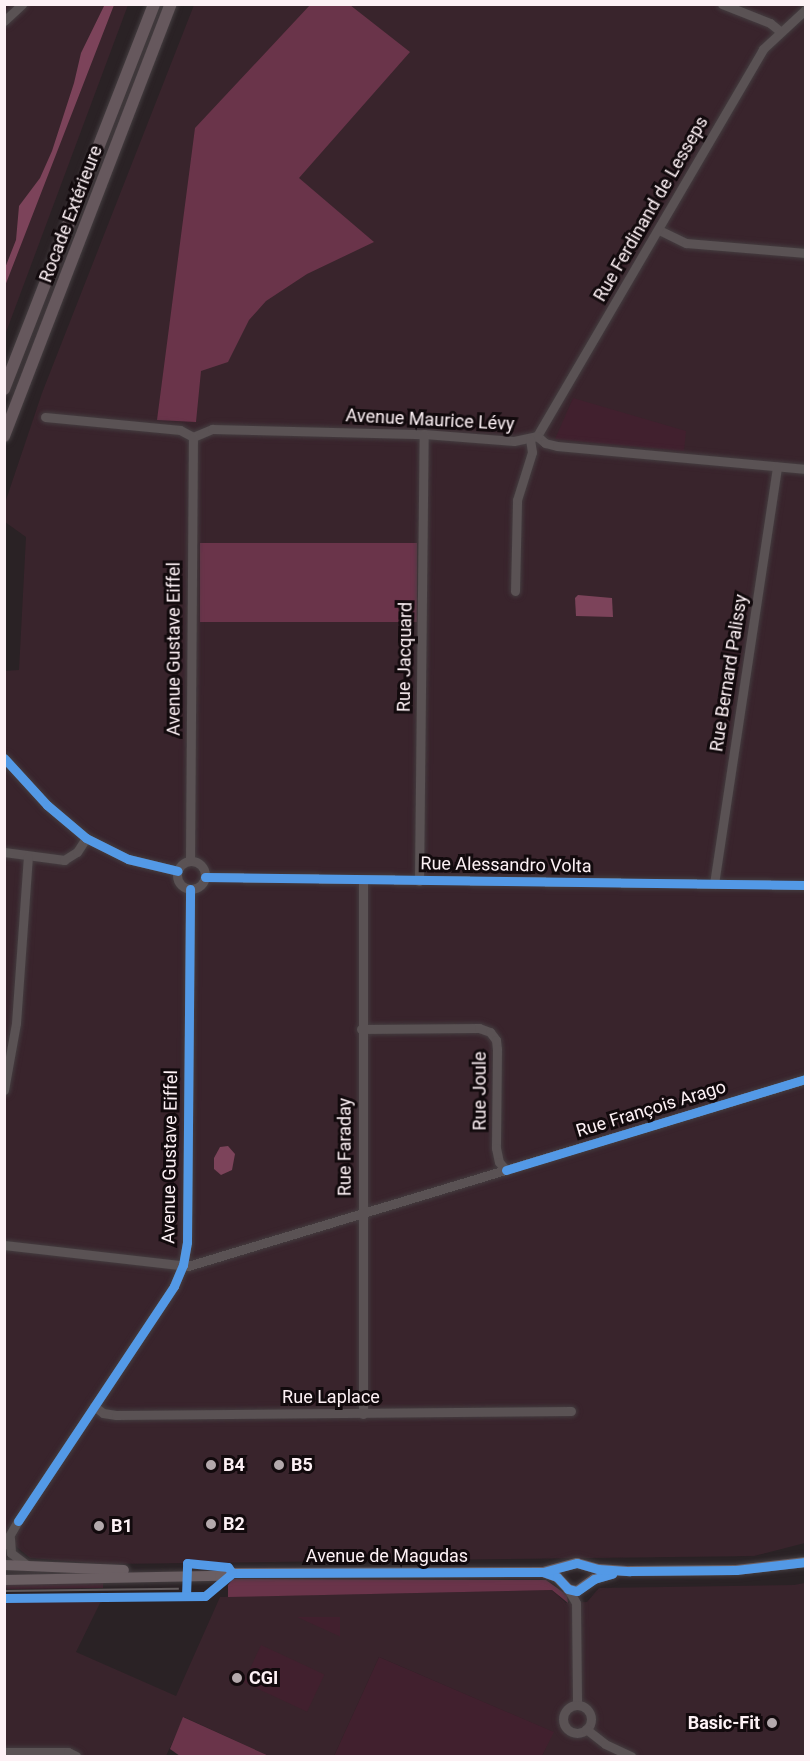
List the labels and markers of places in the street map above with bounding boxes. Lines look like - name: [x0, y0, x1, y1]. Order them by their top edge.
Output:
- place label: B4: [223, 1454, 245, 1476]
- place label: B5: [291, 1454, 313, 1476]
- marker: B4: [204, 1458, 218, 1472]
- marker: B5: [272, 1458, 286, 1472]
- place label: B2: [223, 1513, 245, 1535]
- place label: B1: [111, 1515, 133, 1537]
- marker: B2: [204, 1517, 218, 1531]
- marker: B1: [92, 1519, 106, 1533]
- place label: CGI: [249, 1667, 278, 1689]
- marker: CGI: [230, 1671, 244, 1685]
- place label: Basic-Fit: [688, 1712, 760, 1734]
- marker: Basic-Fit: [765, 1716, 779, 1730]

